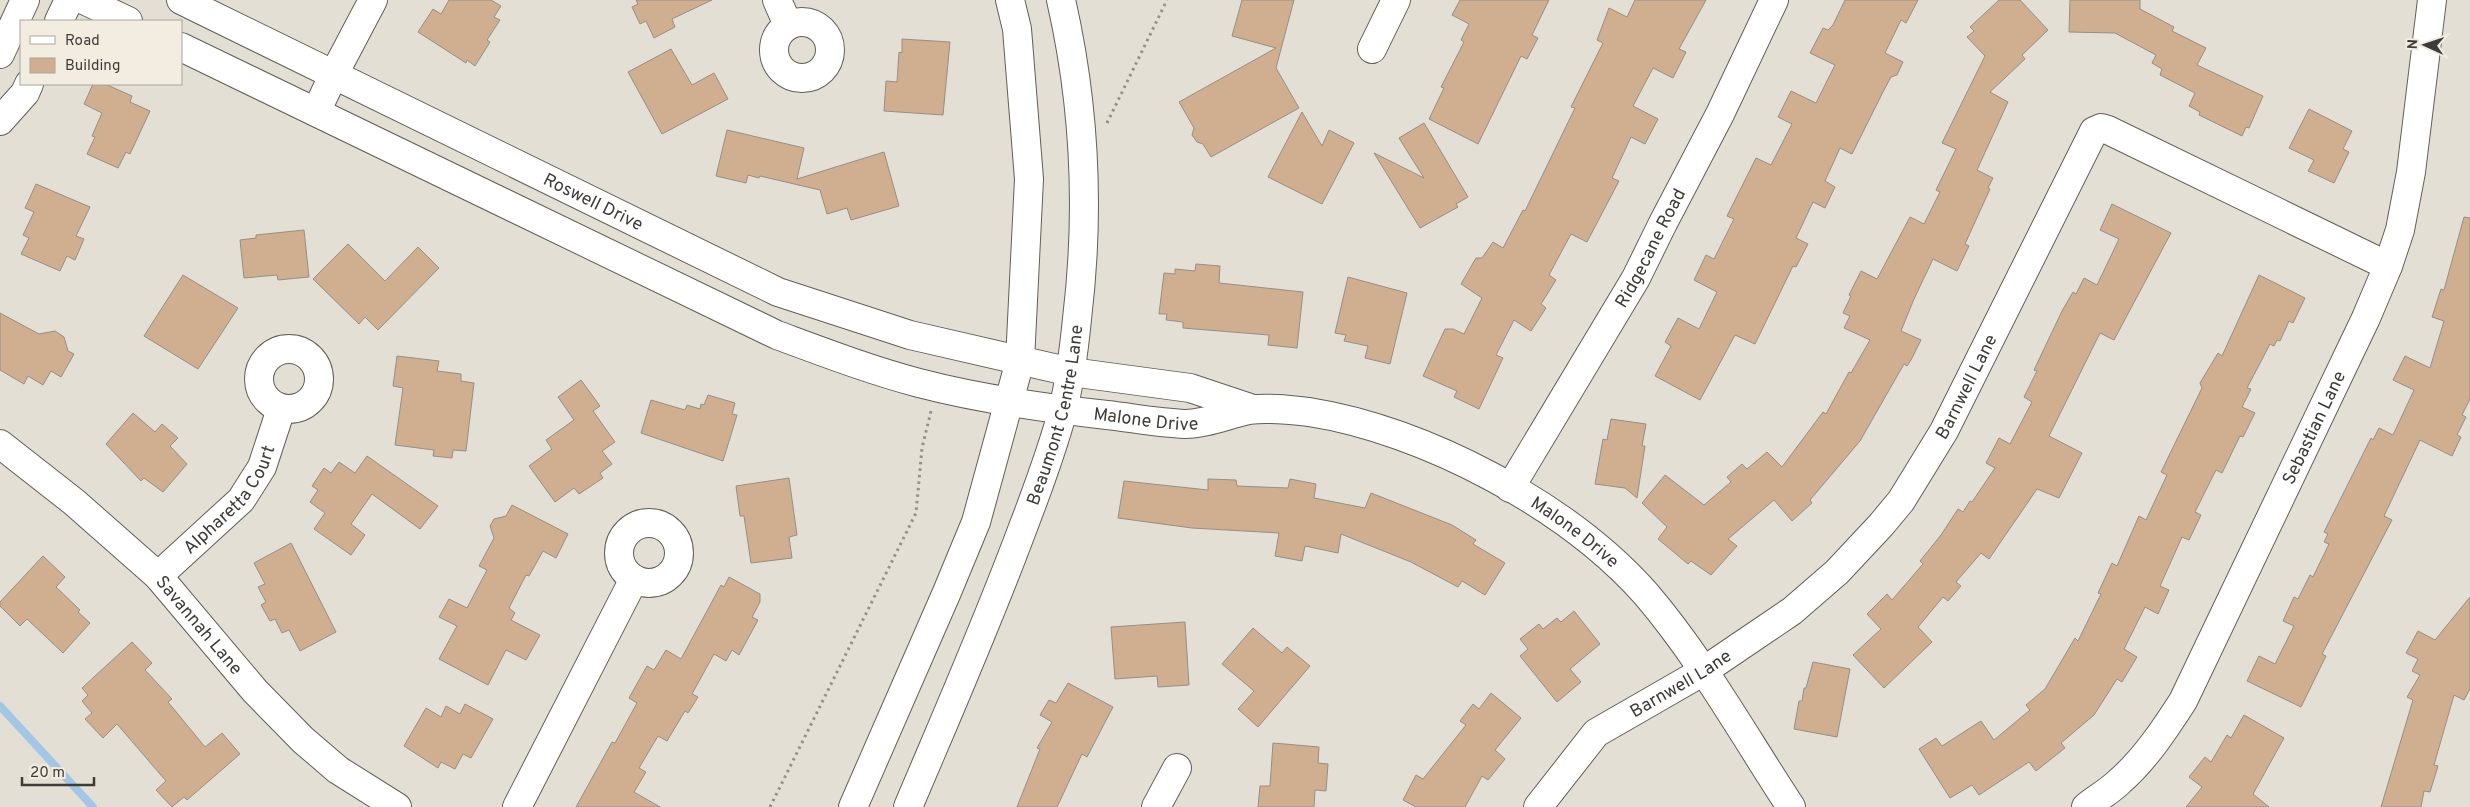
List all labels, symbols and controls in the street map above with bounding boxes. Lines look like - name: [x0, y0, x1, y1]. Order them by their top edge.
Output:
- legend: [20, 20, 182, 85]
- north arrow: [2400, 20, 2450, 70]
- text: Road: [65, 32, 100, 51]
- text: N: [2405, 39, 2422, 50]
- text: Building: [65, 57, 120, 76]
- street label: Roswell Drive: [539, 169, 646, 237]
- street label: Ridgecane Road: [1611, 185, 1692, 313]
- street label: Beaumont Centre Lane: [1022, 324, 1089, 509]
- street label: Barnwell Lane: [1931, 331, 2003, 444]
- street label: Sebastian Lane: [2278, 368, 2352, 489]
- street label: Malone Drive: [1092, 404, 1200, 437]
- street label: Alpharetta Court: [179, 443, 281, 560]
- street label: Malone Drive: [1526, 492, 1623, 574]
- street label: Savannah Lane: [150, 571, 247, 680]
- street label: Barnwell Lane: [1626, 645, 1737, 724]
- scale bar: [22, 754, 95, 786]
- text: 20 m: [30, 764, 65, 783]

